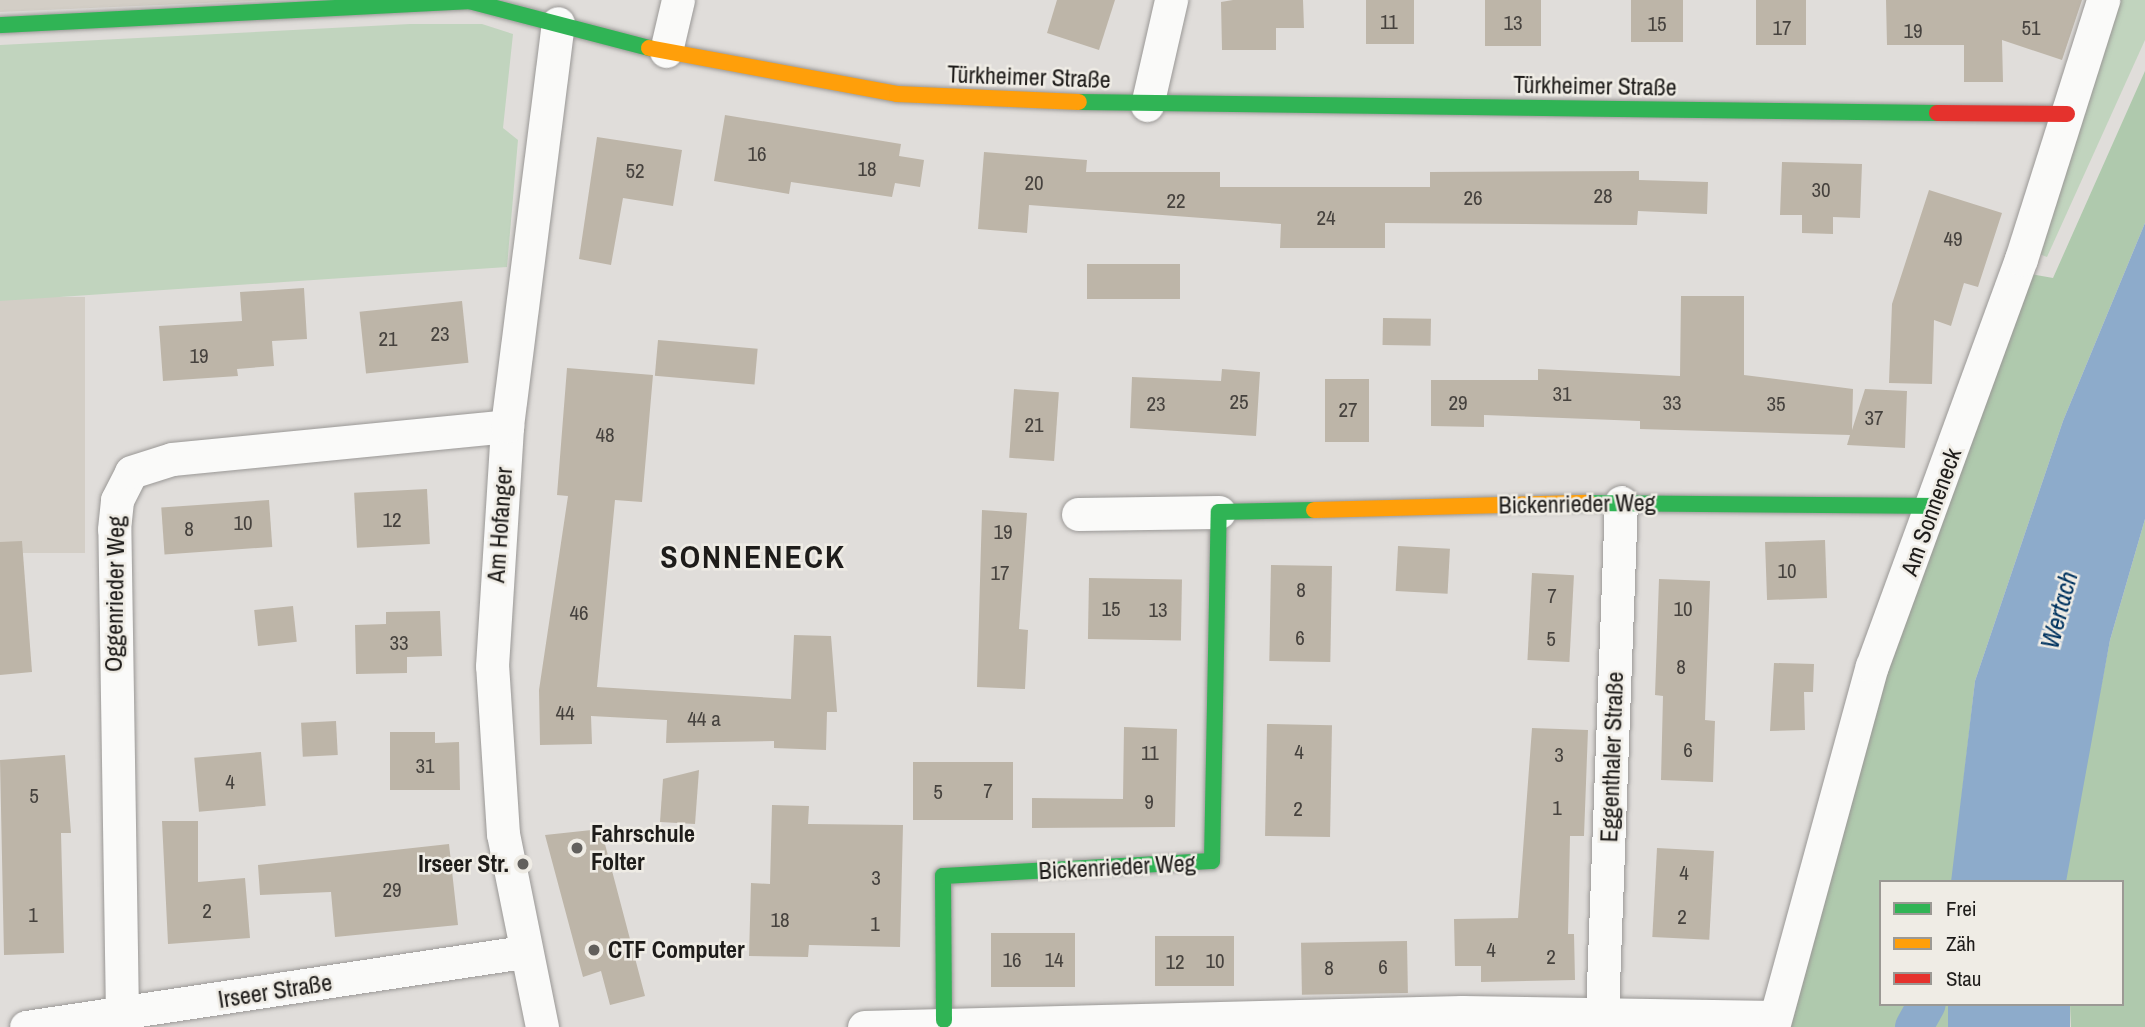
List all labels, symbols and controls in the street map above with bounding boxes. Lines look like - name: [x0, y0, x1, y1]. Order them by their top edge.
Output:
- house number: 11: [1380, 9, 1398, 35]
- house number: 13: [1503, 10, 1523, 36]
- house number: 15: [1647, 11, 1667, 37]
- house number: 17: [1772, 15, 1792, 41]
- house number: 51: [2021, 15, 2041, 41]
- house number: 19: [1903, 18, 1923, 44]
- street label: Türkheimer Straße: [947, 60, 1111, 94]
- street label: Türkheimer Straße: [1513, 70, 1677, 102]
- house number: 16: [747, 141, 767, 167]
- house number: 18: [857, 156, 877, 182]
- house number: 52: [625, 158, 645, 184]
- house number: 20: [1024, 170, 1044, 196]
- house number: 30: [1811, 177, 1831, 203]
- house number: 28: [1593, 183, 1613, 209]
- house number: 26: [1463, 185, 1483, 211]
- house number: 22: [1166, 188, 1186, 214]
- house number: 24: [1316, 205, 1336, 231]
- house number: 49: [1943, 226, 1963, 252]
- house number: 23: [430, 321, 450, 347]
- house number: 21: [378, 326, 398, 352]
- house number: 19: [189, 343, 209, 369]
- house number: 31: [1552, 381, 1572, 407]
- house number: 25: [1229, 389, 1249, 415]
- house number: 29: [1448, 390, 1468, 416]
- house number: 33: [1662, 390, 1682, 416]
- house number: 23: [1146, 391, 1166, 417]
- house number: 35: [1766, 391, 1786, 417]
- house number: 27: [1338, 397, 1358, 423]
- house number: 37: [1864, 405, 1884, 431]
- house number: 21: [1024, 412, 1044, 438]
- house number: 48: [595, 422, 615, 448]
- street label: Am Sonneneck: [1895, 444, 1967, 580]
- street label: Am Hofanger: [482, 466, 518, 584]
- street label: Bickenrieder Weg: [1498, 488, 1656, 520]
- house number: 12: [382, 507, 402, 533]
- house number: 10: [233, 510, 253, 536]
- street label: Oggenrieder Weg: [99, 516, 131, 672]
- house number: 8: [184, 516, 194, 542]
- house number: 19: [993, 519, 1013, 545]
- district label: SONNENECK: [661, 538, 845, 576]
- house number: 10: [1777, 558, 1797, 584]
- house number: 17: [990, 560, 1010, 586]
- water label: Wertach: [2034, 568, 2084, 652]
- house number: 8: [1296, 577, 1306, 603]
- house number: 7: [1547, 583, 1557, 609]
- house number: 15: [1101, 596, 1121, 622]
- house number: 10: [1673, 596, 1693, 622]
- house number: 13: [1148, 597, 1168, 623]
- house number: 46: [569, 600, 589, 626]
- house number: 6: [1295, 625, 1305, 651]
- house number: 5: [1546, 626, 1556, 652]
- house number: 33: [389, 630, 409, 656]
- house number: 8: [1676, 654, 1686, 680]
- street label: Eggenthaler Straße: [1595, 671, 1629, 843]
- house number: 44: [555, 700, 575, 726]
- house number: 44 a: [687, 706, 721, 732]
- house number: 6: [1683, 737, 1693, 763]
- house number: 4: [1294, 739, 1304, 765]
- house number: 11: [1141, 740, 1159, 766]
- house number: 3: [1554, 742, 1564, 768]
- house number: 31: [415, 753, 435, 779]
- house number: 4: [225, 769, 235, 795]
- house number: 7: [983, 778, 993, 804]
- house number: 5: [933, 779, 943, 805]
- house number: 5: [29, 783, 39, 809]
- house number: 9: [1144, 789, 1154, 815]
- house number: 1: [1552, 795, 1562, 821]
- house number: 2: [1293, 796, 1303, 822]
- place label: Fahrschule Folter: [591, 820, 695, 876]
- marker: Fahrschule Folter: [569, 840, 585, 856]
- street label: Bickenrieder Weg: [1038, 849, 1196, 885]
- place label: Irseer Str.: [418, 850, 509, 878]
- marker: Irseer Str.: [515, 856, 531, 872]
- house number: 4: [1679, 860, 1689, 886]
- house number: 3: [871, 865, 881, 891]
- house number: 29: [382, 877, 402, 903]
- legend: [1879, 880, 2124, 1006]
- text: Frei: [1946, 894, 1977, 923]
- house number: 2: [202, 898, 212, 924]
- house number: 1: [28, 902, 38, 928]
- house number: 2: [1677, 904, 1687, 930]
- house number: 18: [770, 907, 790, 933]
- house number: 1: [870, 911, 880, 937]
- text: Zäh: [1946, 929, 1976, 958]
- place label: CTF Computer: [608, 936, 745, 964]
- house number: 4: [1486, 937, 1496, 963]
- marker: CTF Computer: [586, 942, 602, 958]
- house number: 2: [1546, 944, 1556, 970]
- house number: 16: [1002, 947, 1022, 973]
- house number: 14: [1044, 947, 1064, 973]
- house number: 10: [1205, 948, 1225, 974]
- house number: 12: [1165, 949, 1185, 975]
- house number: 6: [1378, 954, 1388, 980]
- house number: 8: [1324, 955, 1334, 981]
- text: Stau: [1946, 964, 1981, 993]
- street label: Irseer Straße: [216, 968, 334, 1014]

